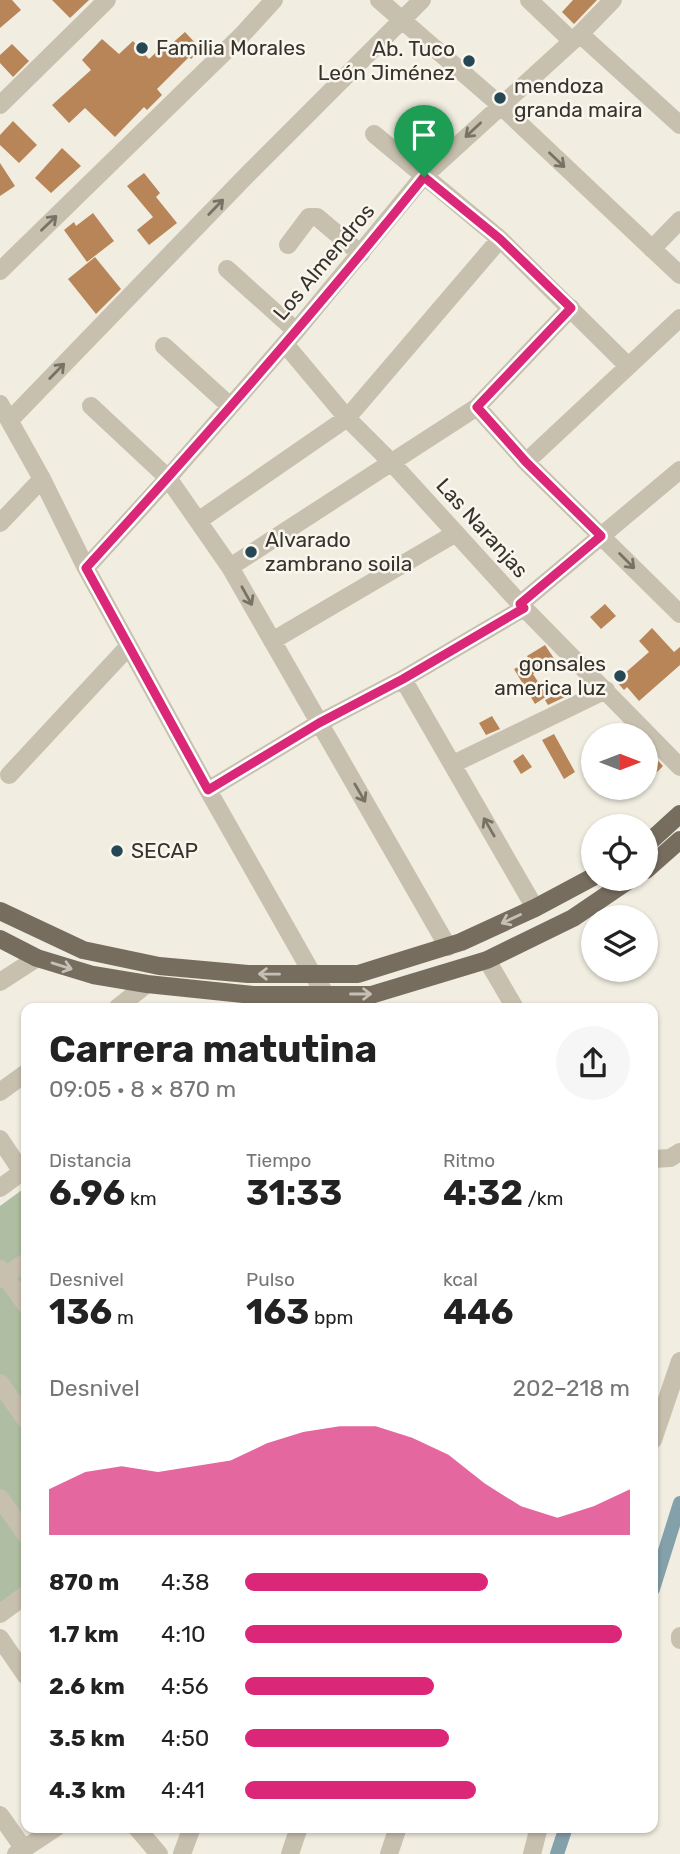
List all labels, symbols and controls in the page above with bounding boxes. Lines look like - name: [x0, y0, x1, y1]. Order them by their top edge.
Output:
- place label: Familia Morales: [156, 35, 306, 60]
- place label: Ab. Tuco León Jiménez: [318, 36, 455, 85]
- marker: Familia Morales: [134, 40, 150, 56]
- marker: Ab. Tuco León Jiménez: [461, 53, 477, 69]
- place label: mendoza granda maira: [514, 73, 643, 122]
- marker: mendoza granda maira: [492, 90, 508, 106]
- pin: [394, 105, 454, 177]
- icon: arrive: [405, 116, 443, 154]
- one-way arrow: [464, 122, 482, 138]
- one-way arrow: [549, 151, 566, 168]
- street label: Los Almendros: [268, 198, 380, 325]
- one-way arrow: [207, 199, 224, 216]
- one-way arrow: [40, 215, 57, 232]
- one-way arrow: [49, 362, 66, 379]
- street label: Las Naranjas: [431, 473, 534, 583]
- place label: Alvarado zambrano soila: [265, 527, 412, 576]
- marker: Alvarado zambrano soila: [243, 544, 259, 560]
- one-way arrow: [618, 553, 635, 570]
- one-way arrow: [240, 585, 254, 605]
- place label: gonsales america luz: [494, 651, 606, 700]
- marker: gonsales america luz: [612, 668, 628, 684]
- north arrow: [581, 723, 658, 800]
- map controls: [581, 723, 658, 982]
- one-way arrow: [353, 783, 367, 803]
- button: locate: [581, 814, 658, 891]
- one-way arrow: [482, 818, 496, 838]
- place label: SECAP: [131, 838, 198, 863]
- marker: SECAP: [109, 843, 125, 859]
- button: layers: [581, 905, 658, 982]
- one-way arrow: [501, 913, 522, 926]
- one-way arrow: [51, 960, 73, 973]
- one-way arrow: [257, 967, 280, 981]
- one-way arrow: [349, 988, 372, 1001]
- text: Carrera matutina: [49, 1026, 377, 1072]
- button: share: [556, 1026, 630, 1100]
- text: 09:05 · 8 × 870 m: [49, 1075, 236, 1103]
- text: Distancia: [49, 1149, 131, 1172]
- text: Tiempo: [246, 1149, 311, 1172]
- text: Ritmo: [443, 1149, 495, 1172]
- text: 6.96: [49, 1172, 125, 1214]
- text: 31:33: [246, 1172, 342, 1214]
- text: 4:32: [443, 1172, 523, 1214]
- text: km: [125, 1187, 157, 1210]
- text: /km: [523, 1187, 563, 1210]
- text: Desnivel: [49, 1268, 124, 1291]
- text: Pulso: [246, 1268, 295, 1291]
- text: kcal: [443, 1268, 478, 1291]
- text: 136: [49, 1291, 112, 1333]
- text: 163: [246, 1291, 309, 1333]
- text: 446: [443, 1291, 514, 1333]
- text: m: [112, 1306, 134, 1329]
- text: bpm: [309, 1306, 353, 1329]
- text: Desnivel: [49, 1374, 140, 1402]
- text: 202–218 m: [513, 1374, 630, 1402]
- text: 870 m: [49, 1568, 119, 1596]
- text: 4:38: [161, 1568, 210, 1596]
- text: 1.7 km: [49, 1620, 119, 1648]
- text: 4:10: [161, 1620, 206, 1648]
- text: 2.6 km: [49, 1672, 125, 1700]
- text: 4:56: [161, 1672, 209, 1700]
- text: 3.5 km: [49, 1724, 125, 1752]
- text: 4:50: [161, 1724, 209, 1752]
- text: 4.3 km: [49, 1776, 126, 1804]
- text: 4:41: [161, 1776, 205, 1804]

